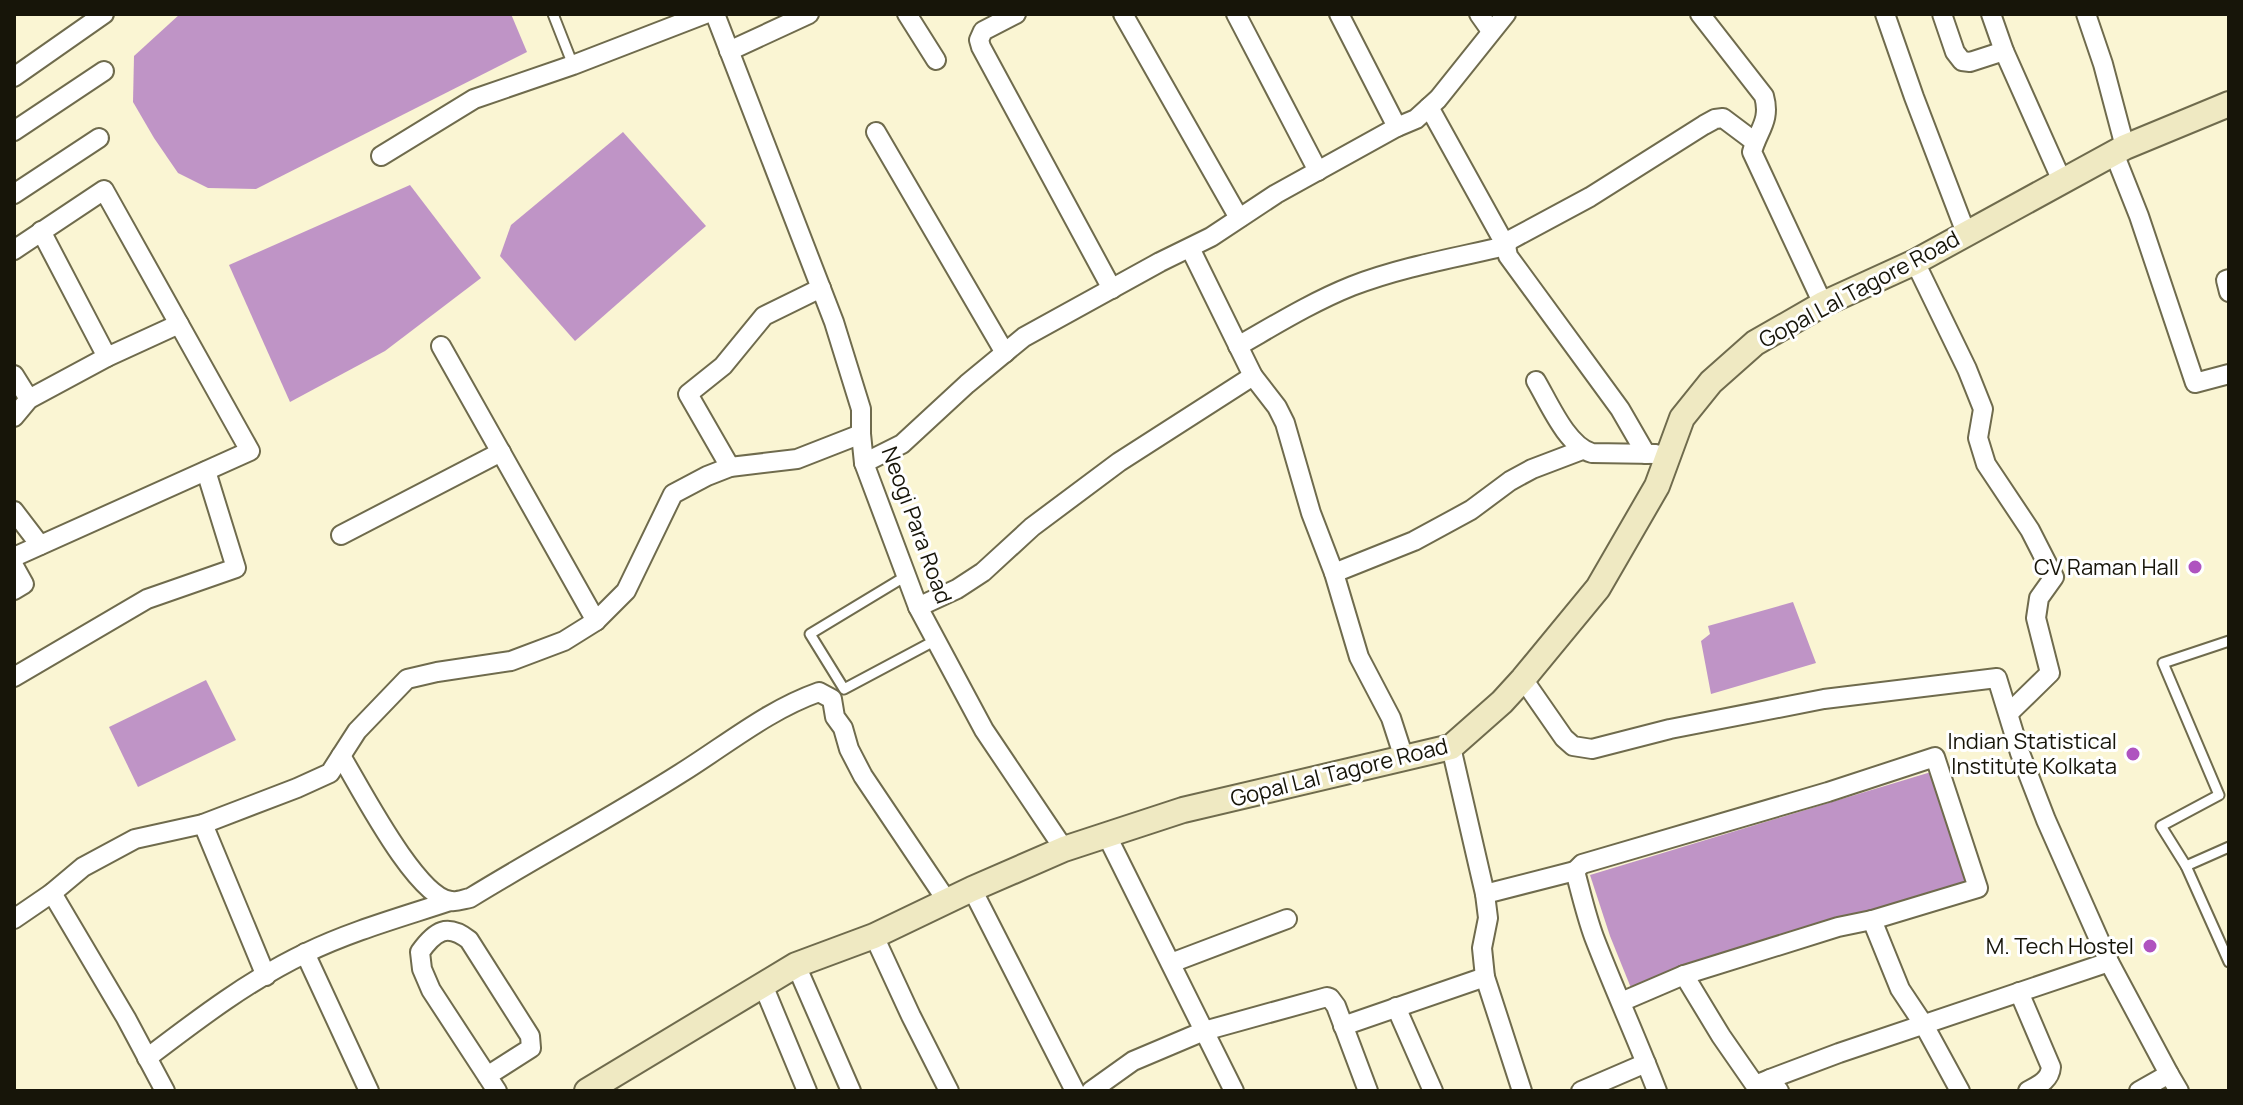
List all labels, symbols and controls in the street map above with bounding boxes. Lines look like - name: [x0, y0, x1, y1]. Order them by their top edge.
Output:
- street label: Gopal Lal Tagore Road: [1753, 223, 1965, 355]
- street label: Neogi Para Road: [875, 442, 959, 608]
- place label: CV Raman Hall: [2034, 552, 2179, 582]
- marker: CV Raman Hall: [2186, 558, 2204, 576]
- place label: Indian Statistical Institute Kolkata: [1948, 726, 2117, 781]
- street label: Gopal Lal Tagore Road: [1227, 730, 1451, 814]
- marker: Indian Statistical Institute Kolkata: [2124, 745, 2142, 763]
- place label: M. Tech Hostel: [1986, 931, 2134, 961]
- marker: M. Tech Hostel: [2141, 937, 2159, 955]

